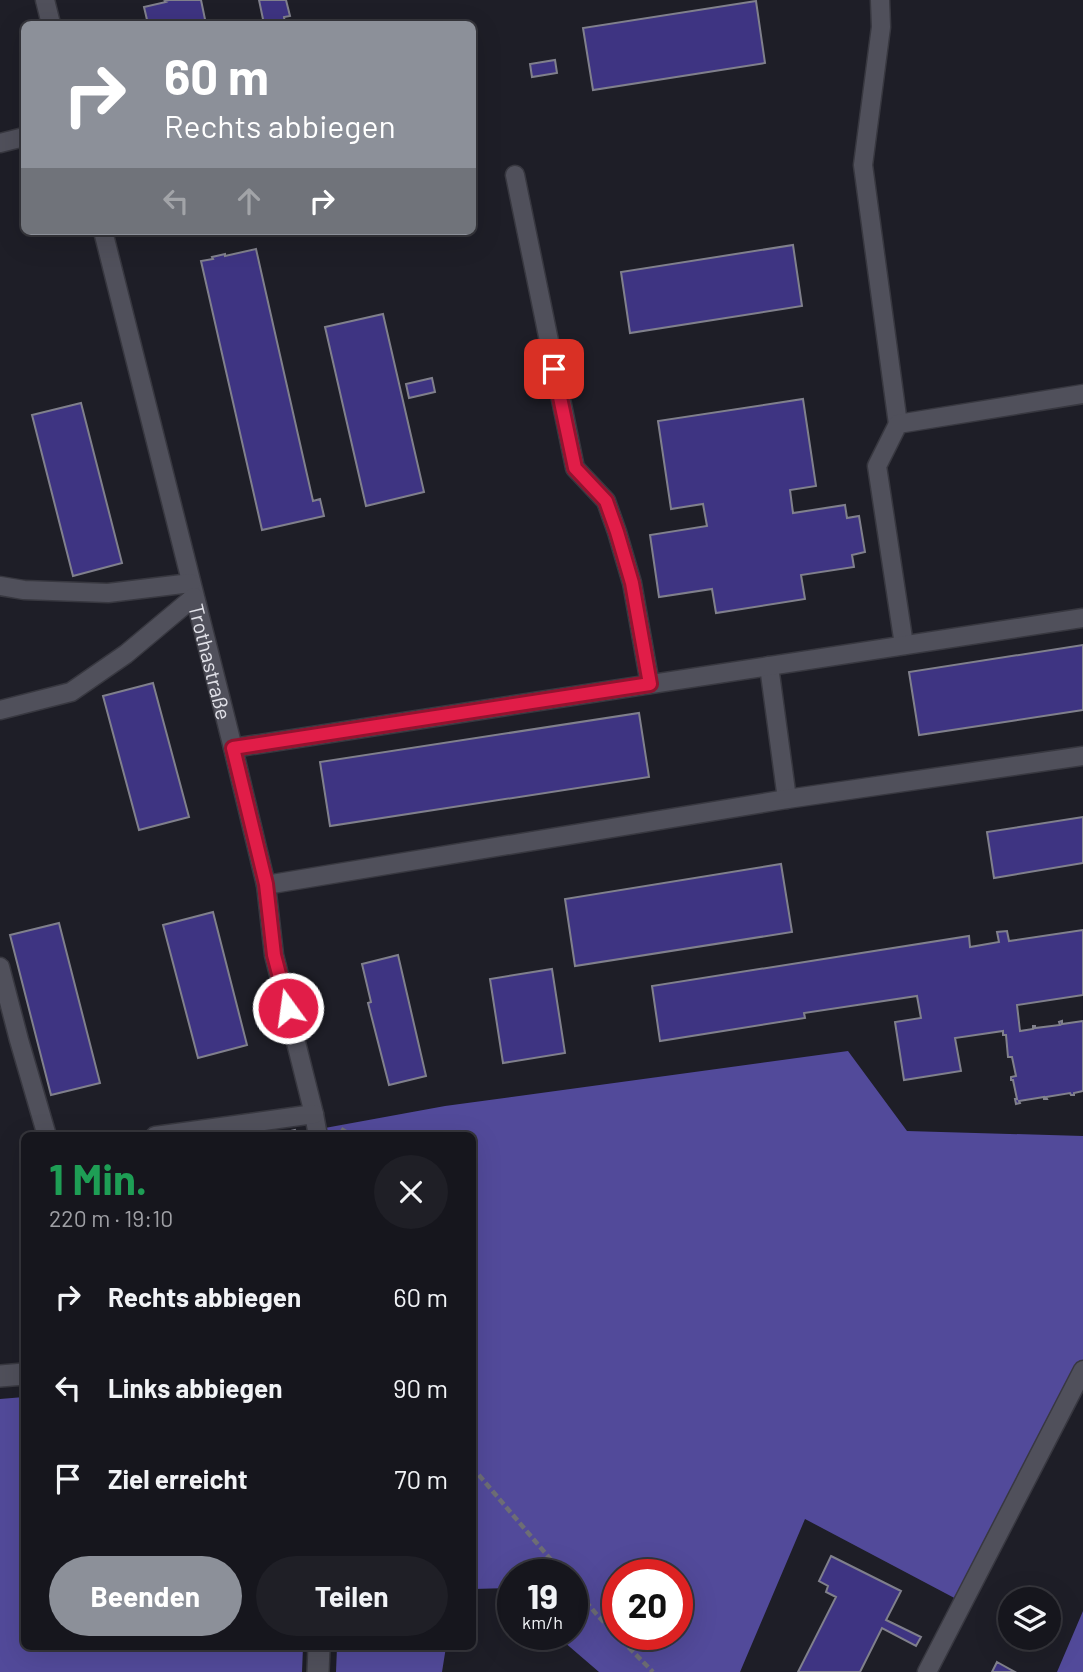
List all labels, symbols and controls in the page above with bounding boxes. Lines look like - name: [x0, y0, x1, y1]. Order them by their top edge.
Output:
- text: 60 m: [164, 46, 269, 105]
- icon: right: [49, 49, 140, 140]
- text: Rechts abbiegen: [164, 106, 396, 144]
- icon: left: [157, 182, 195, 220]
- icon: ahead: [230, 182, 268, 220]
- icon: right: [303, 182, 341, 220]
- pin: [524, 339, 584, 399]
- icon: arrive: [535, 350, 573, 388]
- street label: Trothastraße: [185, 601, 238, 722]
- position arrow: [251, 971, 325, 1045]
- text: 1 Min.: [49, 1153, 147, 1203]
- button: close: [374, 1155, 448, 1229]
- text: 220 m · 19:10: [49, 1204, 173, 1232]
- icon: right: [49, 1278, 87, 1316]
- text: Rechts abbiegen: [108, 1281, 301, 1312]
- text: 60 m: [393, 1281, 448, 1312]
- icon: left: [49, 1369, 87, 1407]
- text: Links abbiegen: [108, 1372, 282, 1403]
- text: 90 m: [393, 1372, 448, 1403]
- icon: arrive: [49, 1460, 87, 1498]
- text: Ziel erreicht: [108, 1463, 248, 1494]
- text: 70 m: [394, 1463, 448, 1494]
- button: Beenden: [49, 1556, 242, 1636]
- button: Teilen: [256, 1556, 448, 1636]
- speed limit sign: 20: [602, 1559, 693, 1650]
- text: 19: [527, 1574, 558, 1616]
- map controls: [998, 1587, 1061, 1650]
- button: layers: [998, 1587, 1061, 1650]
- text: km/h: [522, 1611, 563, 1633]

